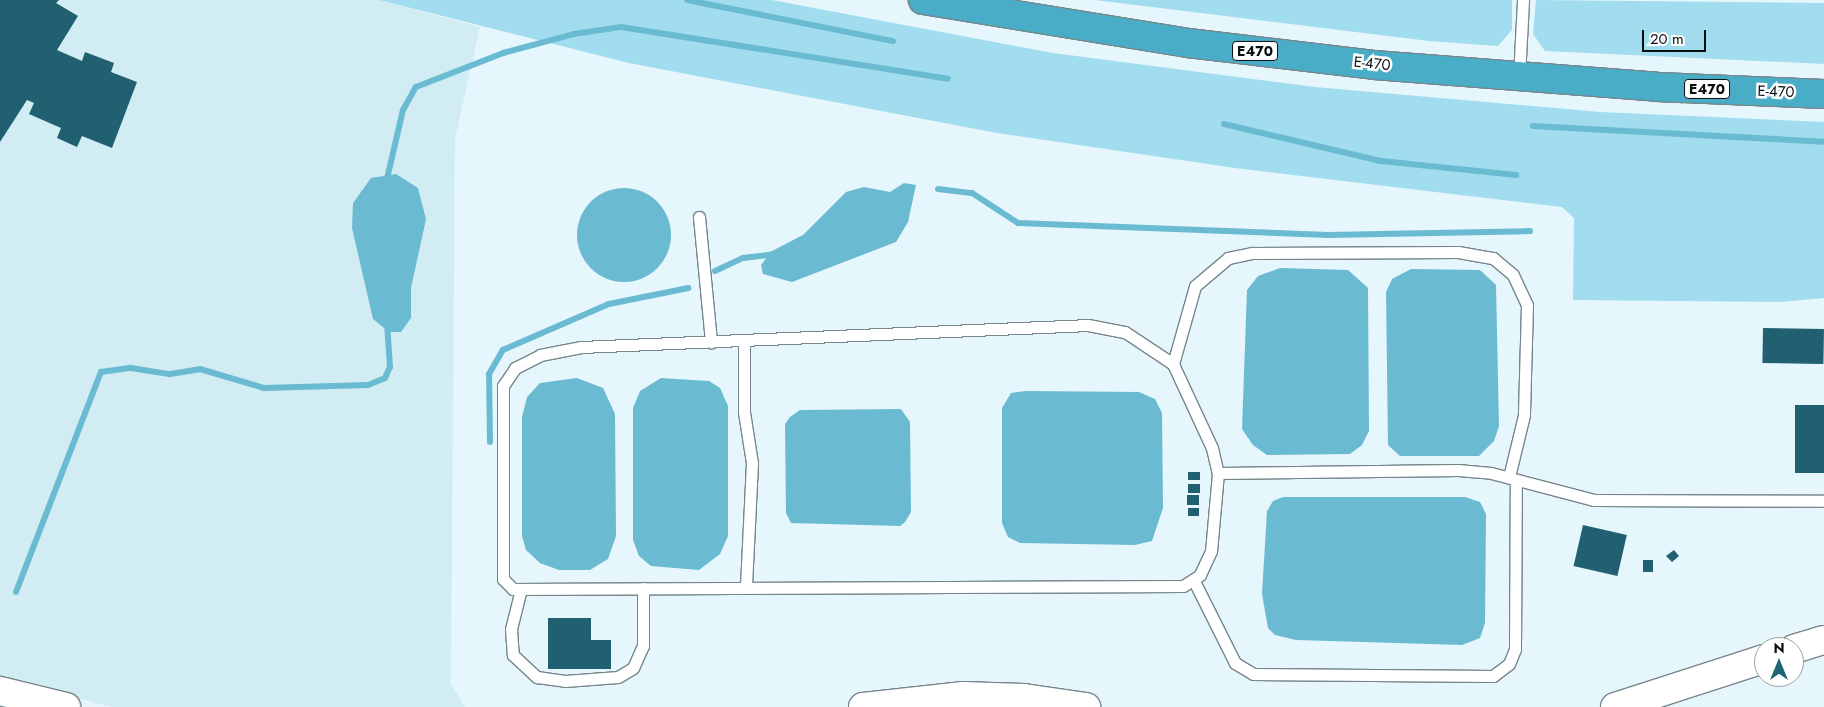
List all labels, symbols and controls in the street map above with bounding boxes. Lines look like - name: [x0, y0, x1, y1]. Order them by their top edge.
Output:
- scale bar: [1644, 20, 1708, 52]
- text: 20 m: [1650, 28, 1684, 50]
- road number: E470: [1231, 40, 1279, 62]
- street label: E-470: [1353, 53, 1391, 75]
- road number: E470: [1683, 78, 1731, 100]
- street label: E-470: [1757, 82, 1795, 102]
- north arrow: [1754, 637, 1804, 687]
- text: N: [1773, 638, 1785, 658]

